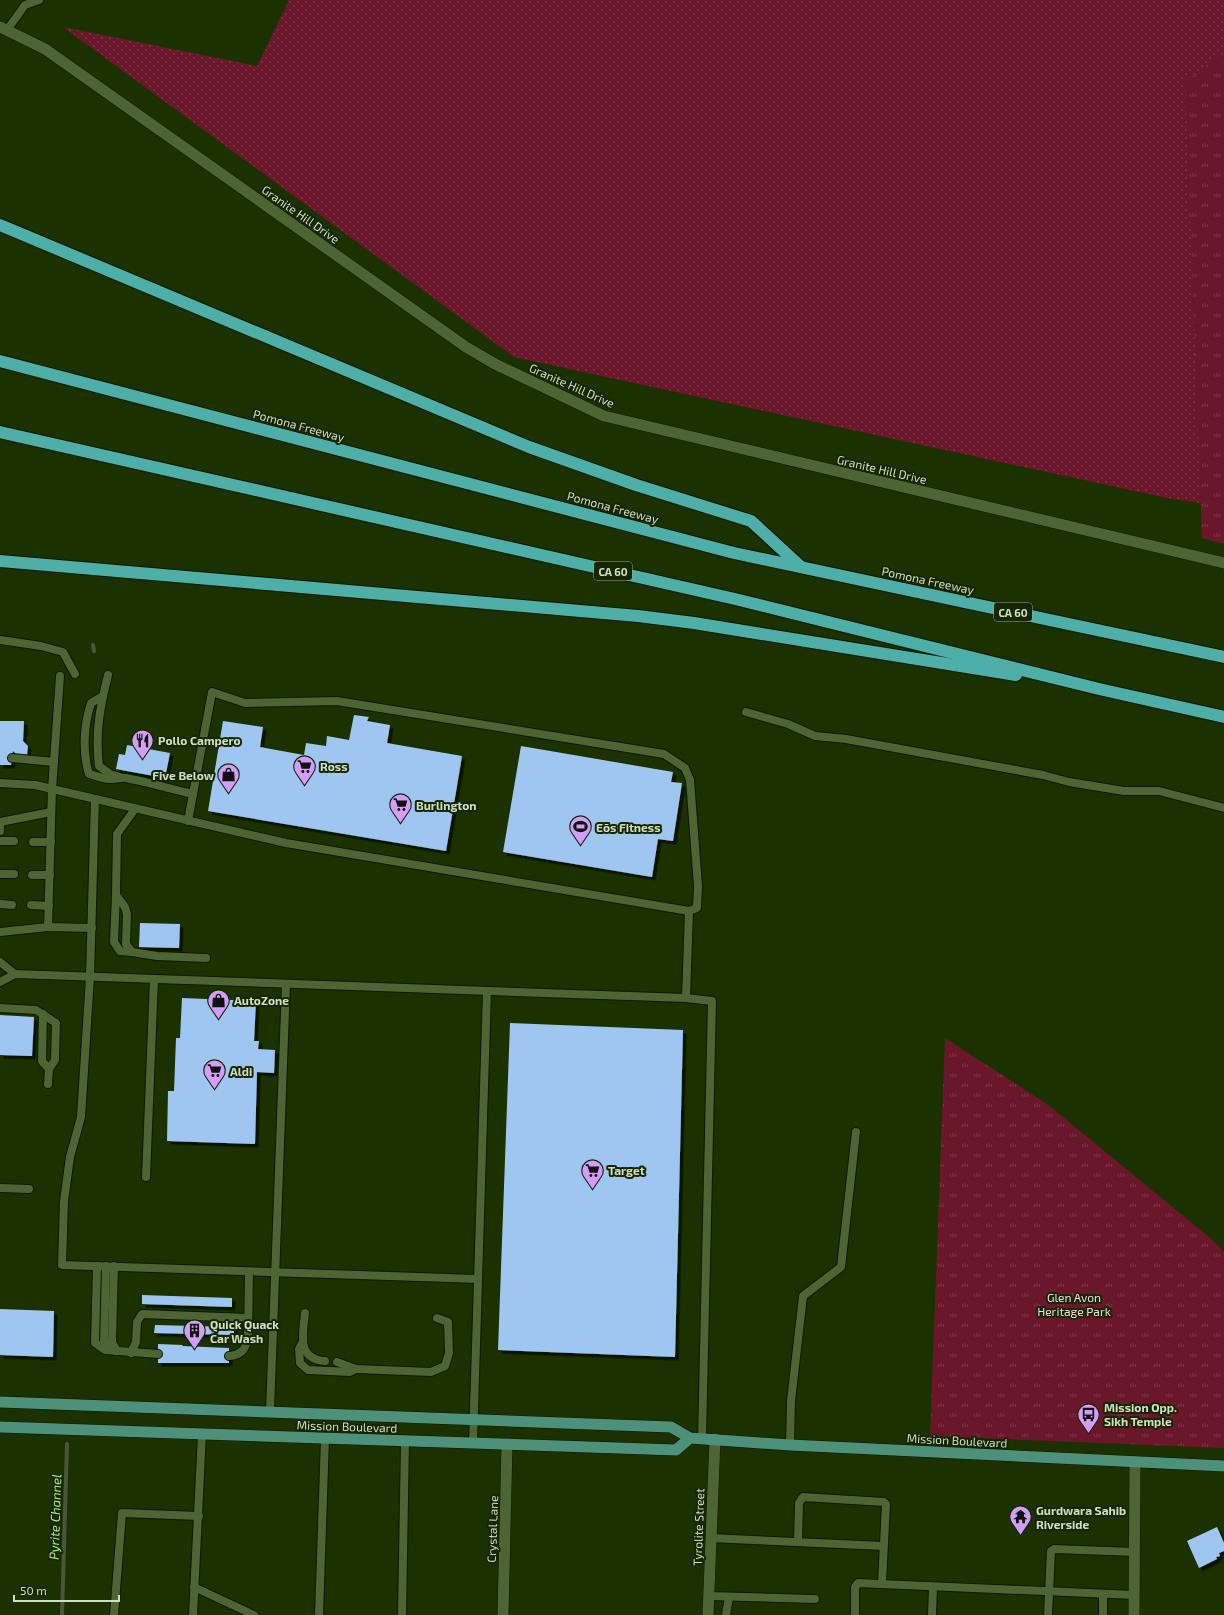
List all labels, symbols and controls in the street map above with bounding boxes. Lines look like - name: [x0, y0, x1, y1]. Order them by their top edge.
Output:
- street label: Granite Hill Drive: [259, 182, 343, 246]
- street label: Granite Hill Drive: [527, 360, 617, 410]
- street label: Pomona Freeway: [252, 406, 347, 444]
- street label: Granite Hill Drive: [836, 452, 928, 486]
- street label: Pomona Freeway: [566, 488, 661, 526]
- road number: CA 60: [594, 562, 632, 580]
- street label: Pomona Freeway: [881, 563, 976, 597]
- road number: CA 60: [994, 603, 1032, 621]
- restaurant icon: Pollo Campero: [130, 727, 156, 760]
- place label: Pollo Campero: [158, 733, 241, 747]
- supermarket icon: Ross: [292, 753, 318, 786]
- place label: Ross: [320, 759, 348, 773]
- shop icon: Five Below: [216, 762, 242, 795]
- place label: Five Below: [152, 768, 215, 782]
- supermarket icon: Burlington: [387, 792, 413, 825]
- place label: Burlington: [416, 798, 477, 812]
- sports icon: Eōs Fitness: [567, 814, 593, 847]
- place label: Eōs Fitness: [596, 820, 661, 834]
- shop icon: AutoZone: [205, 987, 231, 1020]
- place label: AutoZone: [234, 993, 289, 1007]
- supermarket icon: Aldi: [202, 1058, 228, 1091]
- place label: Aldi: [230, 1064, 252, 1078]
- supermarket icon: Target: [579, 1157, 605, 1190]
- place label: Target: [608, 1163, 645, 1177]
- park label: Glen Avon Heritage Park: [1037, 1290, 1111, 1318]
- place label: Quick Quack Car Wash: [210, 1317, 279, 1345]
- building icon: Quick Quack Car Wash: [181, 1318, 207, 1351]
- place label: Mission Opp. Sikh Temple: [1104, 1400, 1177, 1428]
- bus stop icon: Mission Opp. Sikh Temple: [1075, 1401, 1101, 1434]
- street label: Mission Boulevard: [296, 1417, 398, 1435]
- street label: Mission Boulevard: [906, 1430, 1008, 1450]
- water label: Pyrite Channel: [46, 1474, 65, 1560]
- street label: Tyrolite Street: [690, 1488, 706, 1566]
- street label: Crystal Lane: [484, 1495, 500, 1563]
- place label: Gurdwara Sahib Riverside: [1036, 1503, 1126, 1531]
- temple icon: Gurdwara Sahib Riverside: [1007, 1504, 1033, 1537]
- scale bar: [14, 1577, 119, 1603]
- text: 50 m: [20, 1583, 47, 1597]

